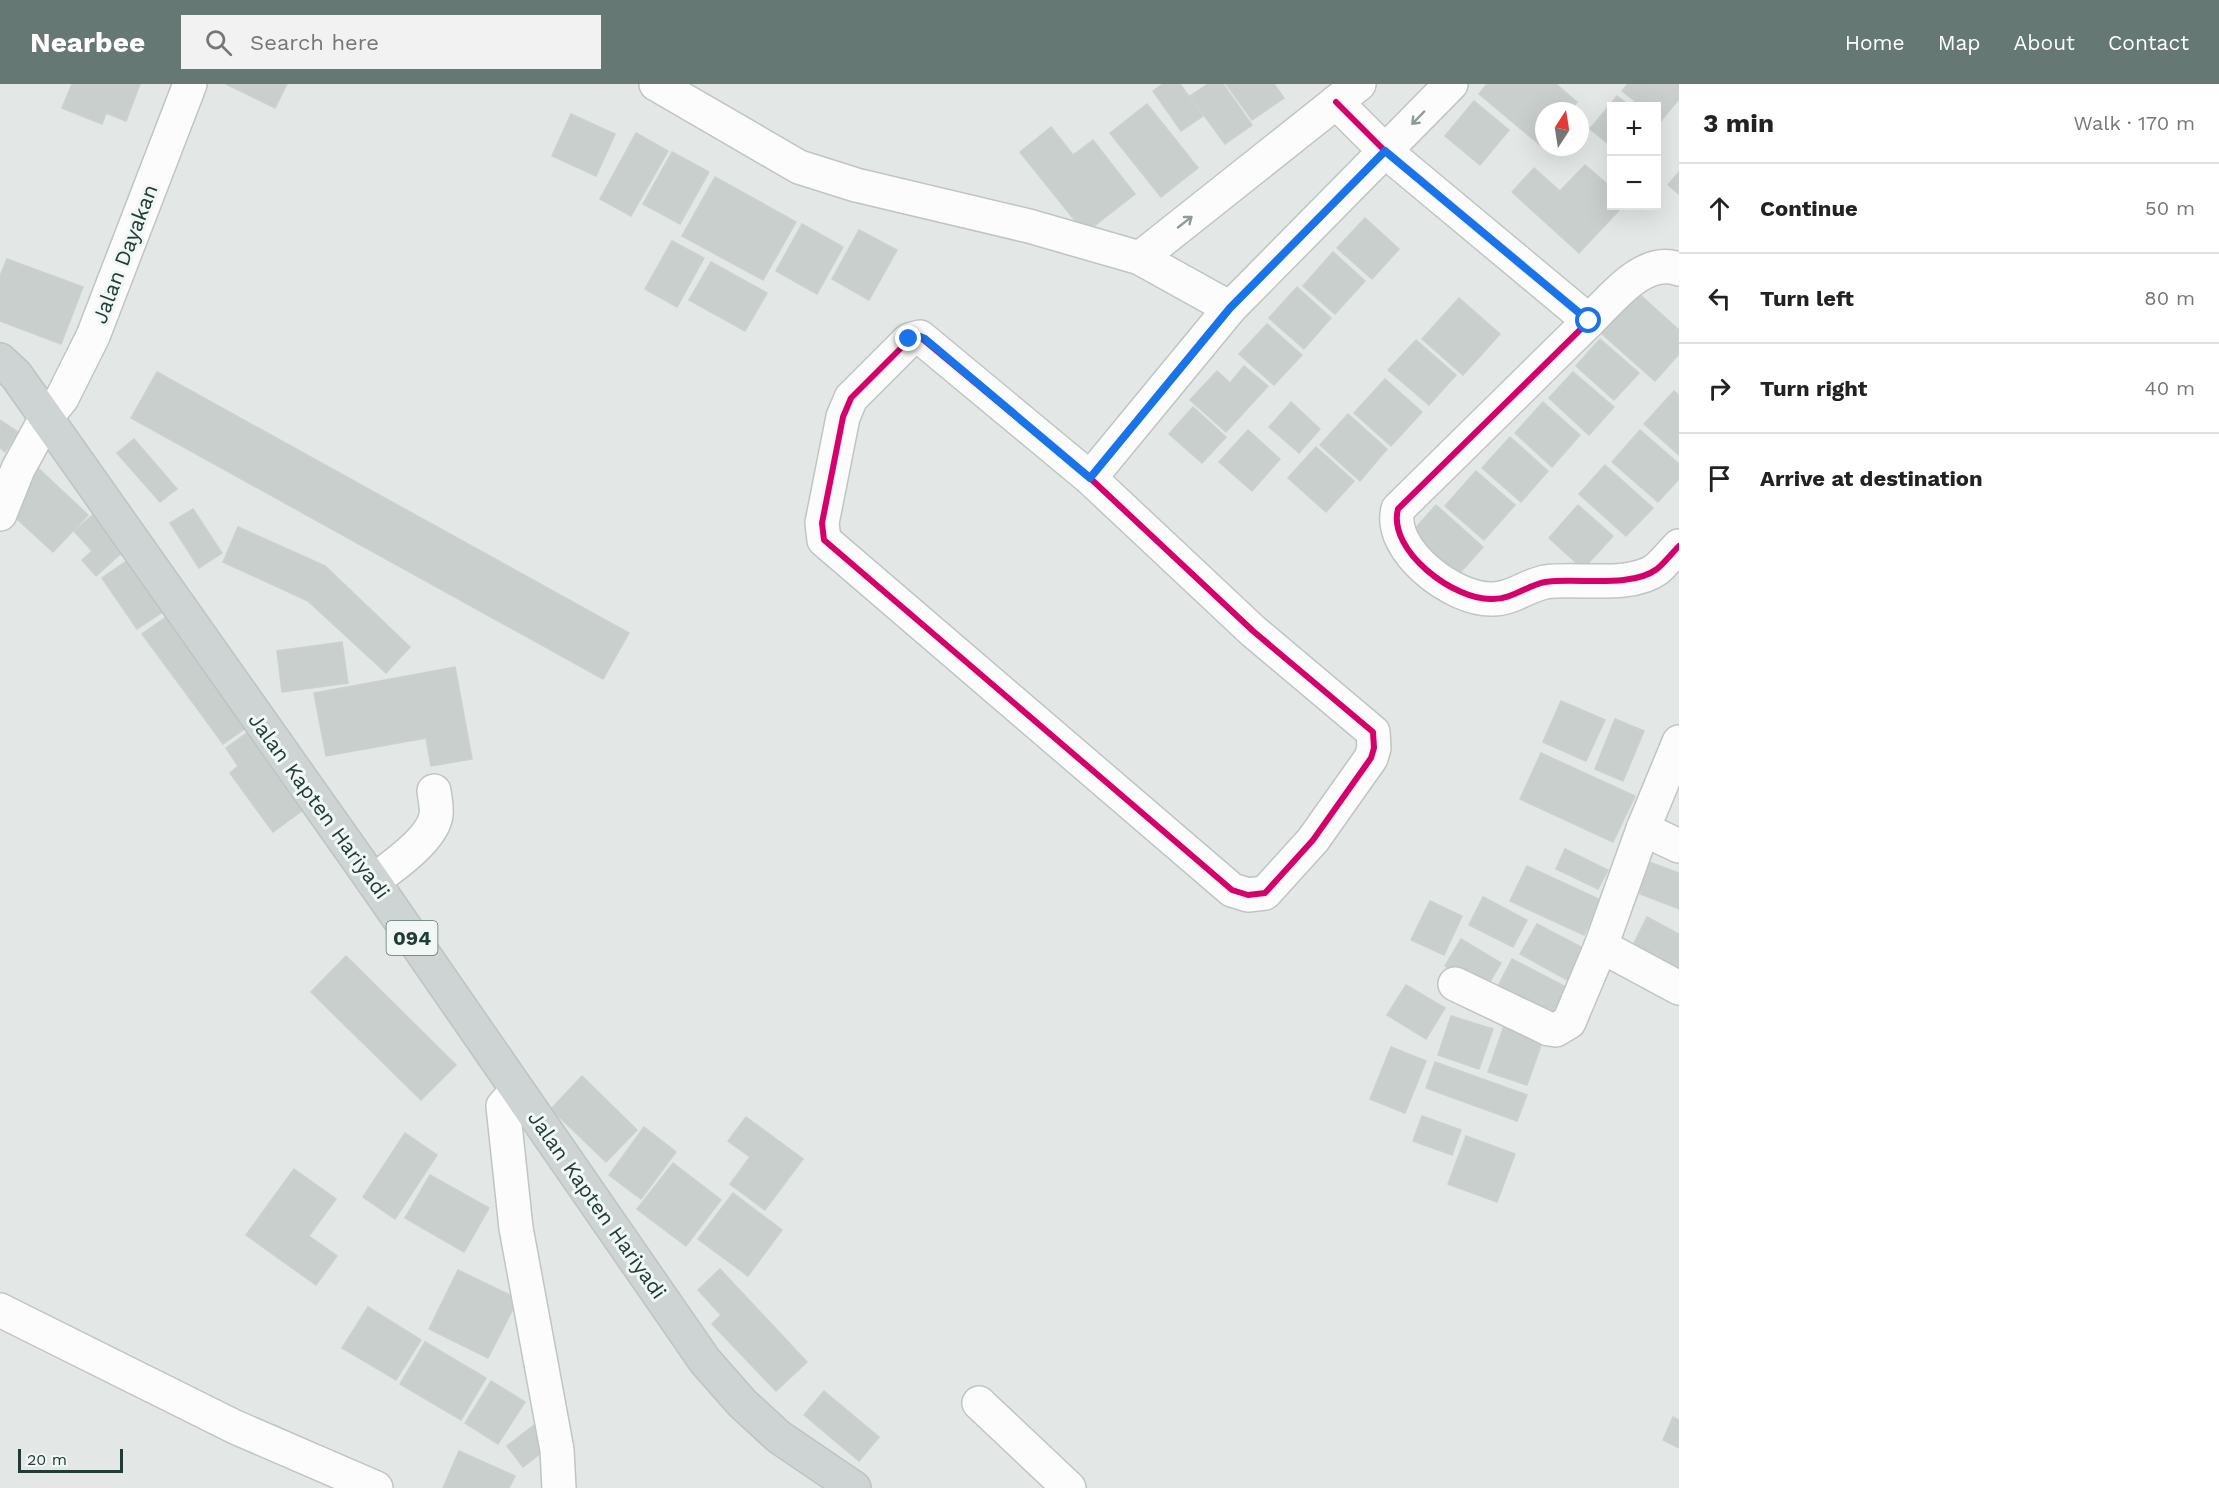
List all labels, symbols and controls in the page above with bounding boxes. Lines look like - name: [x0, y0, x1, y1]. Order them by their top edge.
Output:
- search box: [181, 15, 601, 69]
- text: Nearbee: [30, 26, 145, 59]
- icon: search: [202, 26, 235, 59]
- text: Search here: [250, 30, 379, 55]
- text: Home: [1845, 30, 1905, 55]
- text: Map: [1938, 30, 1981, 55]
- text: About: [2014, 30, 2075, 55]
- text: Contact: [2108, 30, 2189, 55]
- north arrow: [1535, 102, 1589, 156]
- map controls: [1607, 102, 1661, 210]
- button: +: [1607, 102, 1661, 156]
- text: 3 min: [1703, 108, 1774, 138]
- one-way arrow: [1411, 110, 1425, 125]
- text: Walk · 170 m: [2074, 111, 2195, 135]
- button: −: [1607, 156, 1661, 210]
- street label: Jalan Dayakan: [86, 181, 163, 327]
- icon: ahead: [1703, 192, 1736, 225]
- text: Continue: [1760, 196, 1858, 221]
- text: 50 m: [2145, 196, 2195, 220]
- one-way arrow: [1177, 215, 1193, 228]
- icon: left: [1703, 282, 1736, 315]
- text: Turn left: [1760, 286, 1854, 311]
- text: 80 m: [2144, 286, 2195, 310]
- route start: [1575, 307, 1601, 333]
- route end: [895, 325, 921, 351]
- icon: right: [1703, 372, 1736, 405]
- text: Turn right: [1760, 376, 1867, 401]
- text: 40 m: [2144, 376, 2195, 400]
- icon: arrive: [1703, 462, 1736, 495]
- text: Arrive at destination: [1760, 466, 1983, 491]
- street label: Jalan Kapten Hariyadi: [244, 708, 395, 904]
- road number: 094: [386, 921, 438, 955]
- street label: Jalan Kapten Hariyadi: [523, 1106, 672, 1304]
- scale bar: [18, 1446, 123, 1474]
- text: 20 m: [27, 1450, 67, 1469]

